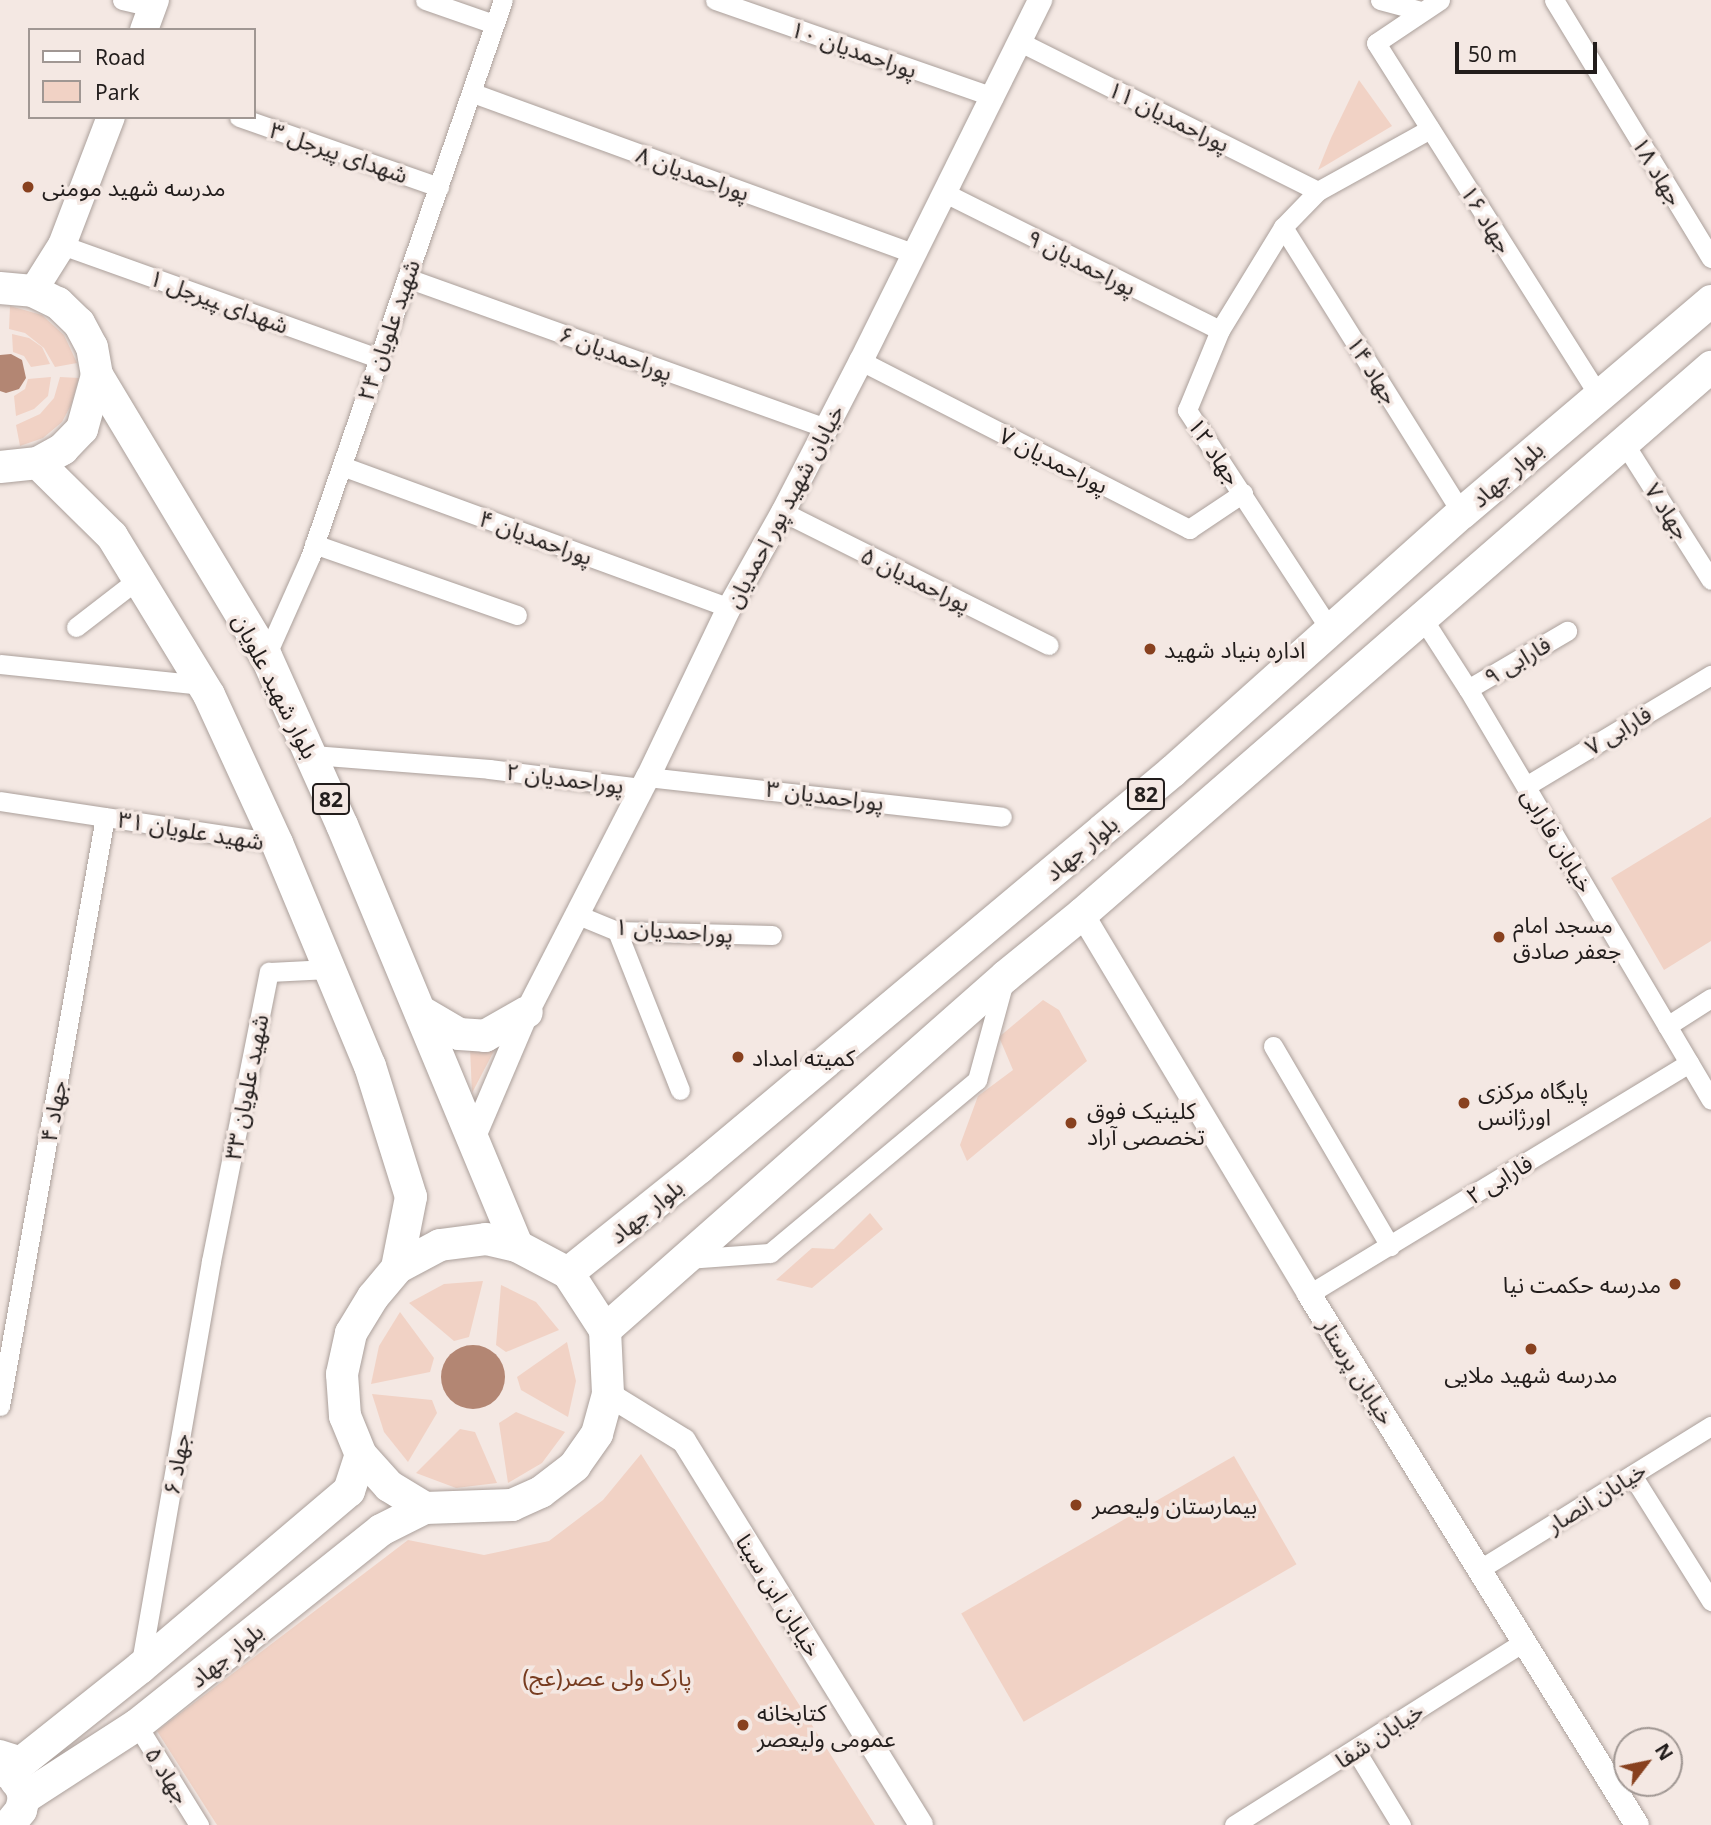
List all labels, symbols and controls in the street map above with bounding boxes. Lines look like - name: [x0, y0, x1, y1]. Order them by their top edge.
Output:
- street label: پوراحمدیان ۱۰: [787, 15, 921, 83]
- legend: [28, 28, 256, 119]
- scale bar: [1459, 28, 1601, 72]
- text: 50 m: [1468, 40, 1517, 68]
- text: Road: [95, 43, 145, 71]
- street label: پوراحمدیان ۱۱: [1104, 75, 1234, 157]
- text: Park: [95, 78, 139, 106]
- street label: شهدای پیرجل ۳: [266, 116, 412, 188]
- street label: جهاد ۱۸: [1627, 132, 1689, 210]
- street label: پوراحمدیان ۸: [633, 140, 753, 206]
- place label: مدرسه شهید مومنی: [42, 173, 226, 201]
- marker: مدرسه شهید مومنی: [20, 179, 36, 195]
- street label: جهاد ۱۶: [1455, 180, 1519, 258]
- street label: پوراحمدیان ۹: [1023, 223, 1141, 301]
- street label: شهید علویان ۲۴: [351, 256, 425, 404]
- street label: شهدای ‍‍‍‍‍‍پیرجل ۱: [146, 263, 292, 339]
- street label: پوراحمدیان ۶: [556, 320, 676, 386]
- street label: جهاد ۱۴: [1341, 331, 1405, 409]
- street label: خیابان شهید پور احمدیان: [719, 400, 849, 612]
- street label: جهاد ۱۲: [1183, 412, 1247, 490]
- street label: پوراحمدیان ۷: [995, 421, 1113, 499]
- street label: بلوار جهاد: [1465, 435, 1549, 513]
- street label: جهاد ۷: [1640, 477, 1696, 545]
- street label: پوراحمدیان ۴: [476, 504, 596, 570]
- street label: پوراحمدیان ۵: [857, 541, 975, 617]
- street label: بلوار شهید علویان: [228, 609, 324, 763]
- street label: فارابی ۹: [1479, 630, 1555, 690]
- place label: اداره بنیاد شهید: [1164, 635, 1306, 663]
- marker: اداره بنیاد شهید: [1142, 641, 1158, 657]
- street label: فارابی ۷: [1580, 699, 1656, 761]
- street label: پوراحمدیان ۲: [504, 757, 626, 799]
- street label: پوراحمدیان ۳: [764, 774, 886, 816]
- road number: 82: [1127, 776, 1165, 812]
- road number: 82: [312, 782, 350, 816]
- street label: خیابان فارابی: [1516, 783, 1600, 897]
- street label: شهید علویان ۳۱: [116, 805, 266, 855]
- street label: بلوار جهاد: [1039, 810, 1123, 886]
- place label: مسجد امام جعفر صادق: [1513, 910, 1621, 964]
- street label: پوراحمدیان ۱: [614, 912, 734, 948]
- marker: مسجد امام جعفر صادق: [1491, 929, 1507, 945]
- street label: شهید علویان ۳۳: [218, 1012, 274, 1162]
- place label: کمیته امداد: [752, 1043, 855, 1071]
- marker: کمیته امداد: [730, 1049, 746, 1065]
- place label: پایگاه مرکزی اورژانس: [1478, 1076, 1588, 1130]
- street label: جهاد ۴: [34, 1078, 72, 1144]
- marker: پایگاه مرکزی اورژانس: [1456, 1095, 1472, 1111]
- place label: کلینیک فوق تخصصی آراد: [1087, 1096, 1205, 1150]
- marker: کلینیک فوق تخصصی آراد: [1061, 1113, 1081, 1133]
- street label: فارابی ۲: [1461, 1148, 1537, 1210]
- street label: بلوار جهاد: [604, 1173, 688, 1249]
- place label: مدرسه حکمت نیا: [1503, 1270, 1661, 1298]
- marker: مدرسه حکمت نیا: [1667, 1276, 1683, 1292]
- street label: خیابان پرستار: [1313, 1313, 1401, 1429]
- marker: مدرسه شهید ملایی: [1523, 1341, 1539, 1357]
- place label: مدرسه شهید ملایی: [1444, 1360, 1618, 1388]
- street label: جهاد ۶: [157, 1431, 195, 1497]
- street label: خیابان انصار: [1541, 1456, 1651, 1538]
- place label: بیمارستان ولیعصر: [1092, 1491, 1257, 1519]
- marker: بیمارستان ولیعصر: [1066, 1495, 1086, 1515]
- street label: خیابان ابن سینا: [730, 1529, 828, 1661]
- street label: بلوار جهاد: [184, 1617, 268, 1693]
- park label: پارک ولی عصر(عج): [522, 1663, 692, 1691]
- street label: خیابان شفا: [1330, 1696, 1428, 1774]
- place label: کتابخانه عمومی ولیعصر: [757, 1698, 895, 1752]
- marker: کتابخانه عمومی ولیعصر: [735, 1717, 751, 1733]
- north arrow: [1613, 1727, 1683, 1797]
- text: N: [1649, 1738, 1679, 1765]
- street label: جهاد ۵: [140, 1741, 196, 1809]

